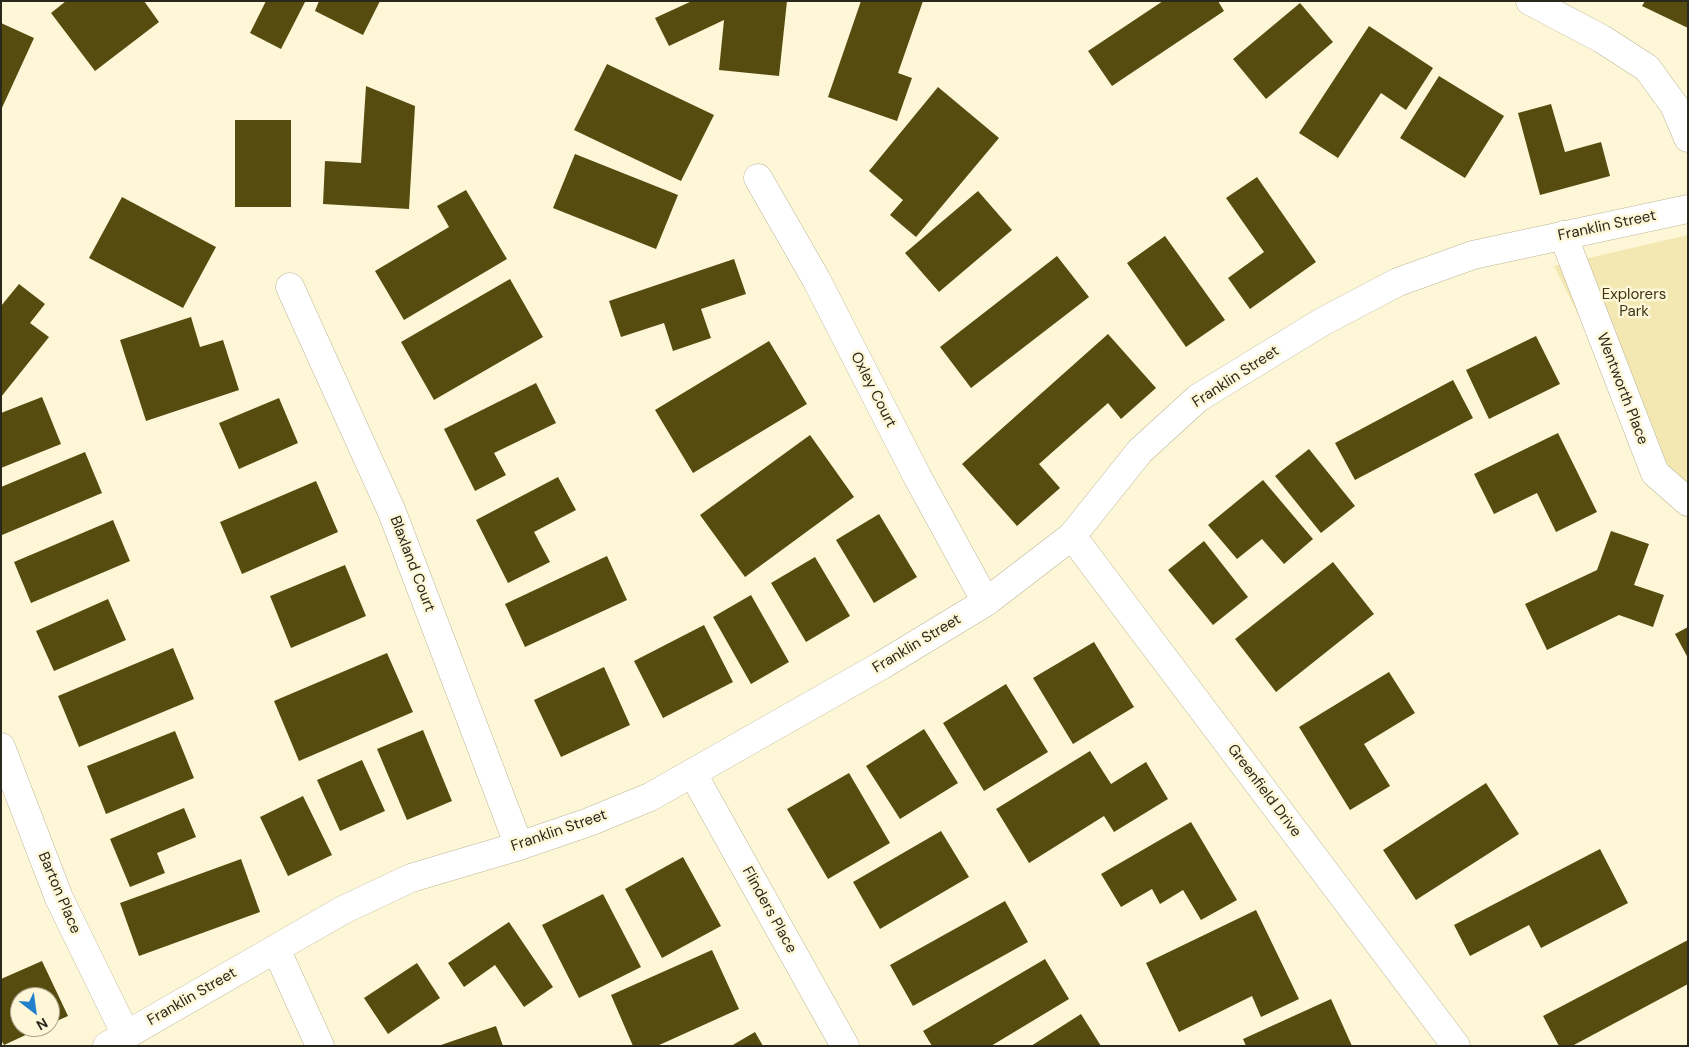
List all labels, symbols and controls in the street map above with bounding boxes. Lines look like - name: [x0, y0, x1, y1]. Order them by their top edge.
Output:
- street label: Franklin Street: [1556, 207, 1658, 245]
- park label: Explorers Park: [1602, 286, 1666, 321]
- street label: Wentworth Place: [1592, 331, 1652, 447]
- street label: Franklin Street: [1189, 342, 1283, 412]
- street label: Oxley Court: [846, 349, 900, 431]
- street label: Blaxland Court: [385, 514, 439, 614]
- street label: Franklin Street: [870, 611, 964, 677]
- street label: Greenfield Drive: [1223, 741, 1305, 841]
- street label: Franklin Street: [509, 806, 609, 856]
- street label: Barton Place: [34, 849, 84, 937]
- street label: Flinders Place: [738, 864, 800, 956]
- street label: Franklin Street: [144, 964, 240, 1030]
- north arrow: [10, 987, 60, 1037]
- text: N: [33, 1014, 51, 1034]

